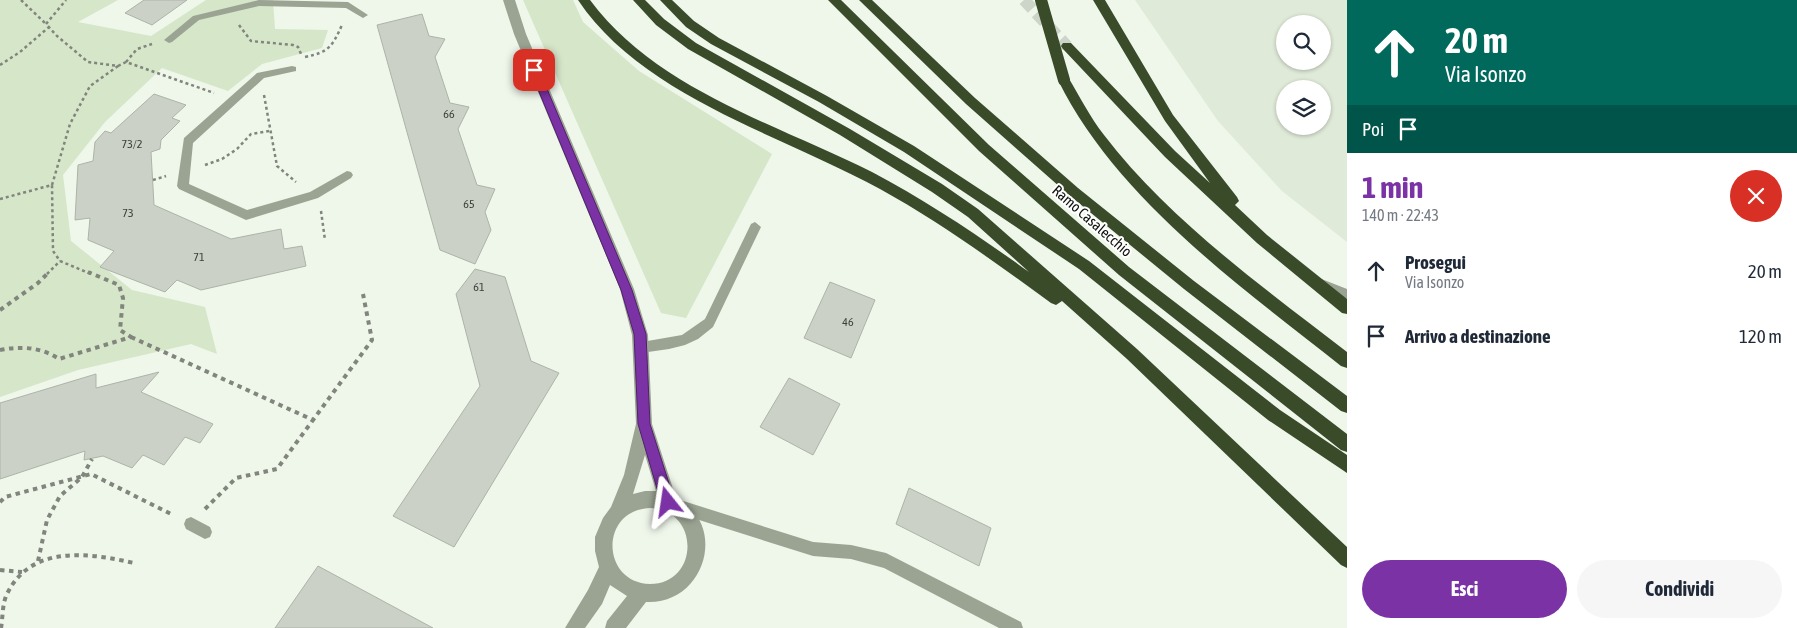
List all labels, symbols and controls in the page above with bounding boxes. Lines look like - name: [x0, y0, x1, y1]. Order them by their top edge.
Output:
- map controls: [1276, 15, 1331, 135]
- button: search: [1276, 15, 1331, 70]
- icon: ahead: [1362, 20, 1427, 85]
- text: 20 m: [1445, 20, 1508, 60]
- pin: [513, 49, 555, 91]
- icon: arrive: [520, 56, 548, 84]
- text: Via Isonzo: [1445, 61, 1527, 87]
- button: layers: [1276, 80, 1331, 135]
- house number: 66: [443, 107, 455, 121]
- icon: arrive: [1394, 115, 1422, 143]
- text: Poi: [1362, 118, 1384, 140]
- house number: 73/2: [122, 137, 142, 151]
- text: 1 min: [1362, 170, 1423, 204]
- button: close: [1730, 170, 1782, 222]
- street label: Ramo Casalecchio: [1049, 181, 1136, 260]
- house number: 65: [463, 197, 475, 211]
- house number: 73: [122, 206, 134, 220]
- text: 140 m · 22:43: [1362, 206, 1439, 224]
- house number: 71: [193, 250, 205, 264]
- text: Prosegui: [1405, 251, 1466, 273]
- icon: ahead: [1362, 257, 1390, 285]
- text: 20 m: [1748, 260, 1782, 282]
- text: Via Isonzo: [1405, 273, 1464, 291]
- house number: 61: [473, 280, 485, 294]
- house number: 46: [842, 315, 854, 329]
- icon: arrive: [1362, 322, 1390, 350]
- text: Arrivo a destinazione: [1405, 325, 1551, 347]
- text: 120 m: [1739, 325, 1782, 347]
- position arrow: [641, 475, 693, 527]
- button: Esci: [1362, 560, 1567, 618]
- button: Condividi: [1577, 560, 1782, 618]

